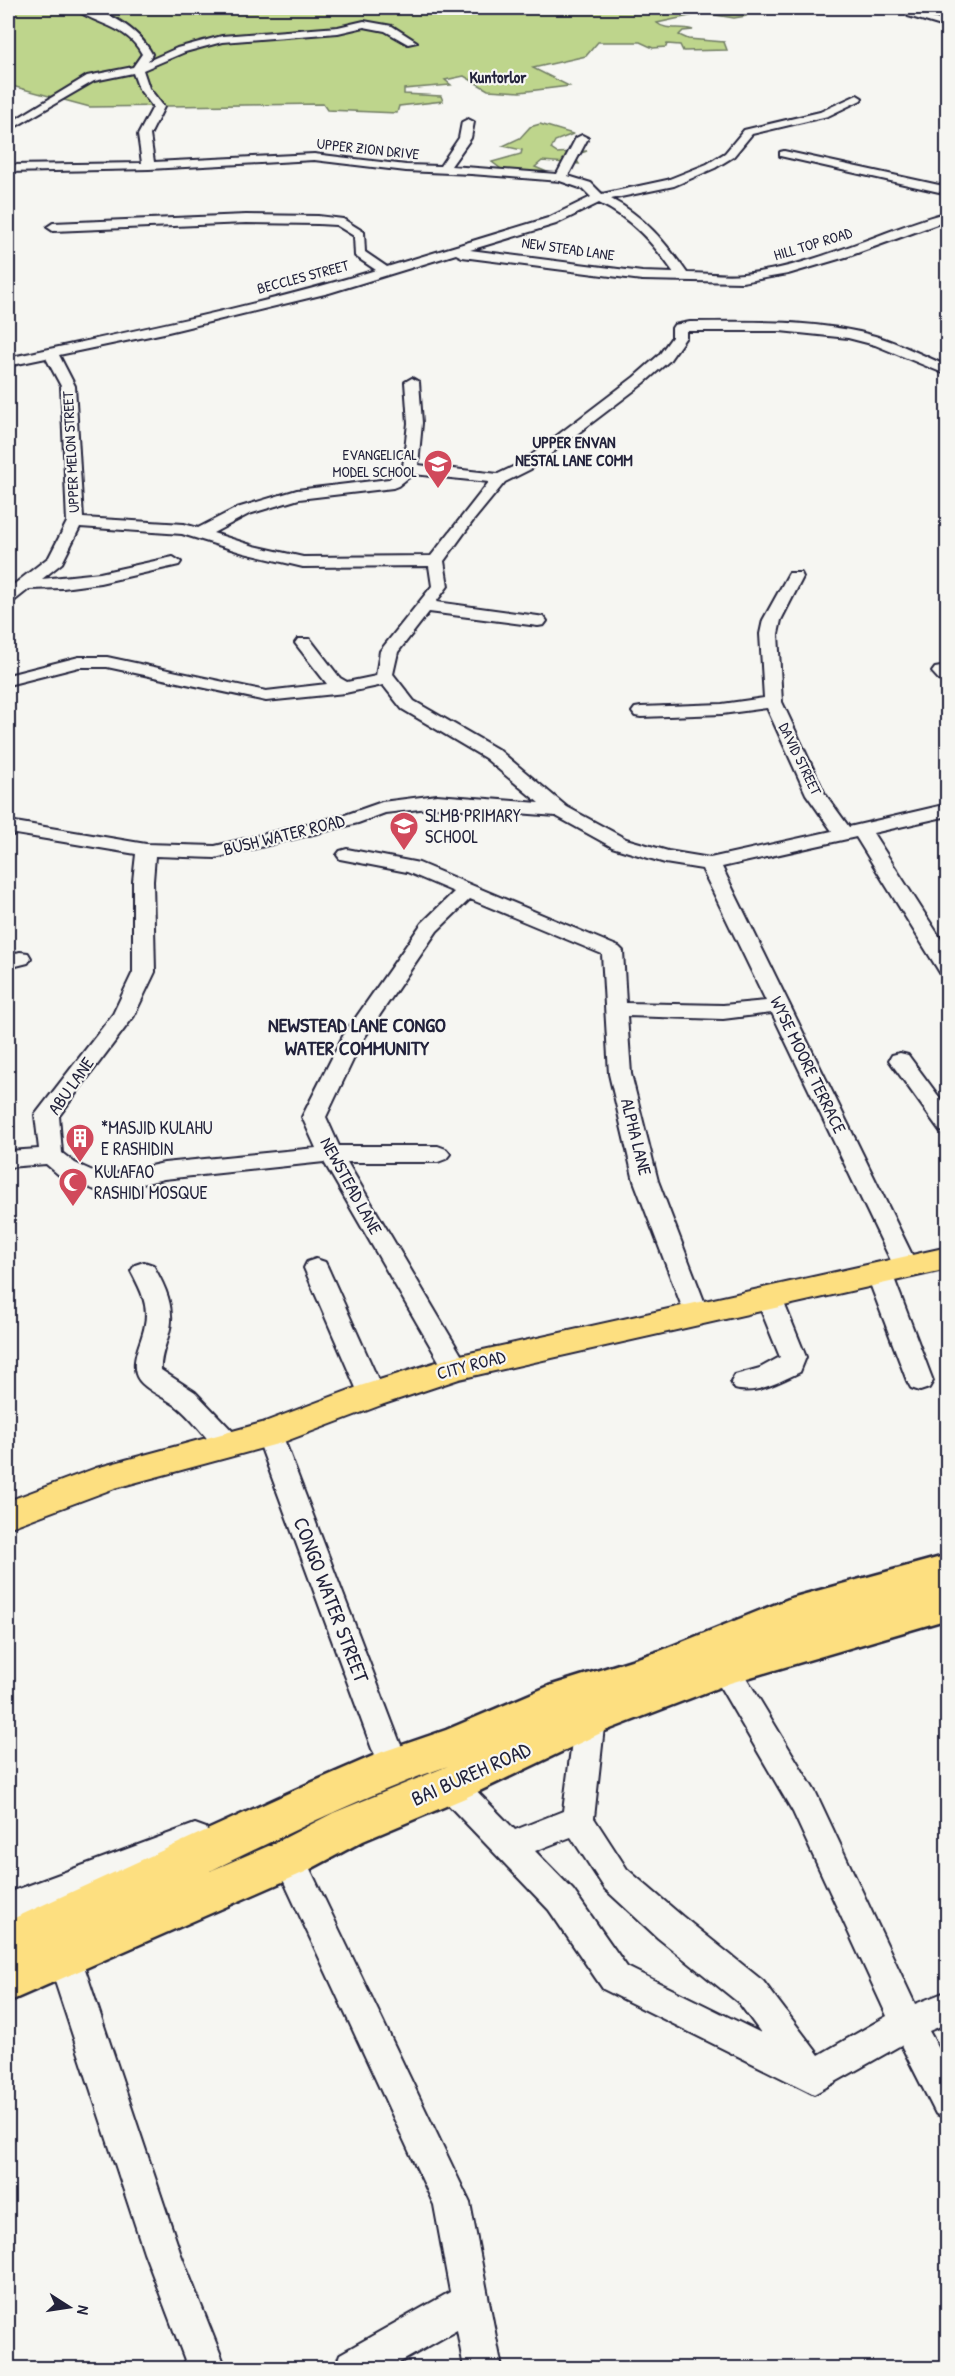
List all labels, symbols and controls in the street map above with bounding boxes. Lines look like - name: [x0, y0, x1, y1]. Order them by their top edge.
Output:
- district label: Kuntorlor: [470, 66, 527, 88]
- street label: UPPER ZION DRIVE: [316, 133, 421, 164]
- street label: HILL TOP ROAD: [771, 221, 855, 265]
- street label: NEW STEAD LANE: [520, 232, 616, 265]
- street label: BECCLES STREET: [255, 254, 352, 299]
- street label: UPPER MELON STREET: [57, 390, 84, 513]
- district label: UPPER ENVAN NESTAL LANE COMM: [515, 431, 633, 471]
- place label: EVANGELICAL MODEL SCHOOL: [333, 444, 417, 482]
- school or university icon: EVANGELICAL MODEL SCHOOL: [422, 448, 454, 490]
- street label: DAVID STREET: [774, 719, 827, 799]
- place label: SLMB PRIMARY SCHOOL: [425, 803, 521, 849]
- street label: BUSH WATER ROAD: [221, 807, 347, 862]
- school or university icon: SLMB PRIMARY SCHOOL: [388, 810, 420, 852]
- street label: WYSE MOORE TERRACE: [764, 992, 853, 1138]
- district label: NEWSTEAD LANE CONGO WATER COMMUNITY: [268, 1011, 446, 1061]
- street label: ABU LANE: [42, 1052, 99, 1119]
- street label: ALPHA LANE: [615, 1096, 658, 1178]
- place label: *MASJID KULAHU E RASHIDIN: [101, 1115, 213, 1161]
- building icon: *MASJID KULAHU E RASHIDIN: [64, 1122, 96, 1164]
- street label: NEWSTEAD LANE: [314, 1133, 389, 1239]
- place label: KULAFAO RASHIDI MOSQUE: [94, 1159, 207, 1205]
- mosque icon: KULAFAO RASHIDI MOSQUE: [57, 1166, 89, 1208]
- street label: CITY ROAD: [434, 1343, 508, 1386]
- street label: CONGO WATER STREET: [287, 1513, 377, 1688]
- street label: BAI BUREH ROAD: [407, 1734, 535, 1813]
- north arrow: [39, 2277, 99, 2337]
- text: N: [72, 2304, 95, 2317]

